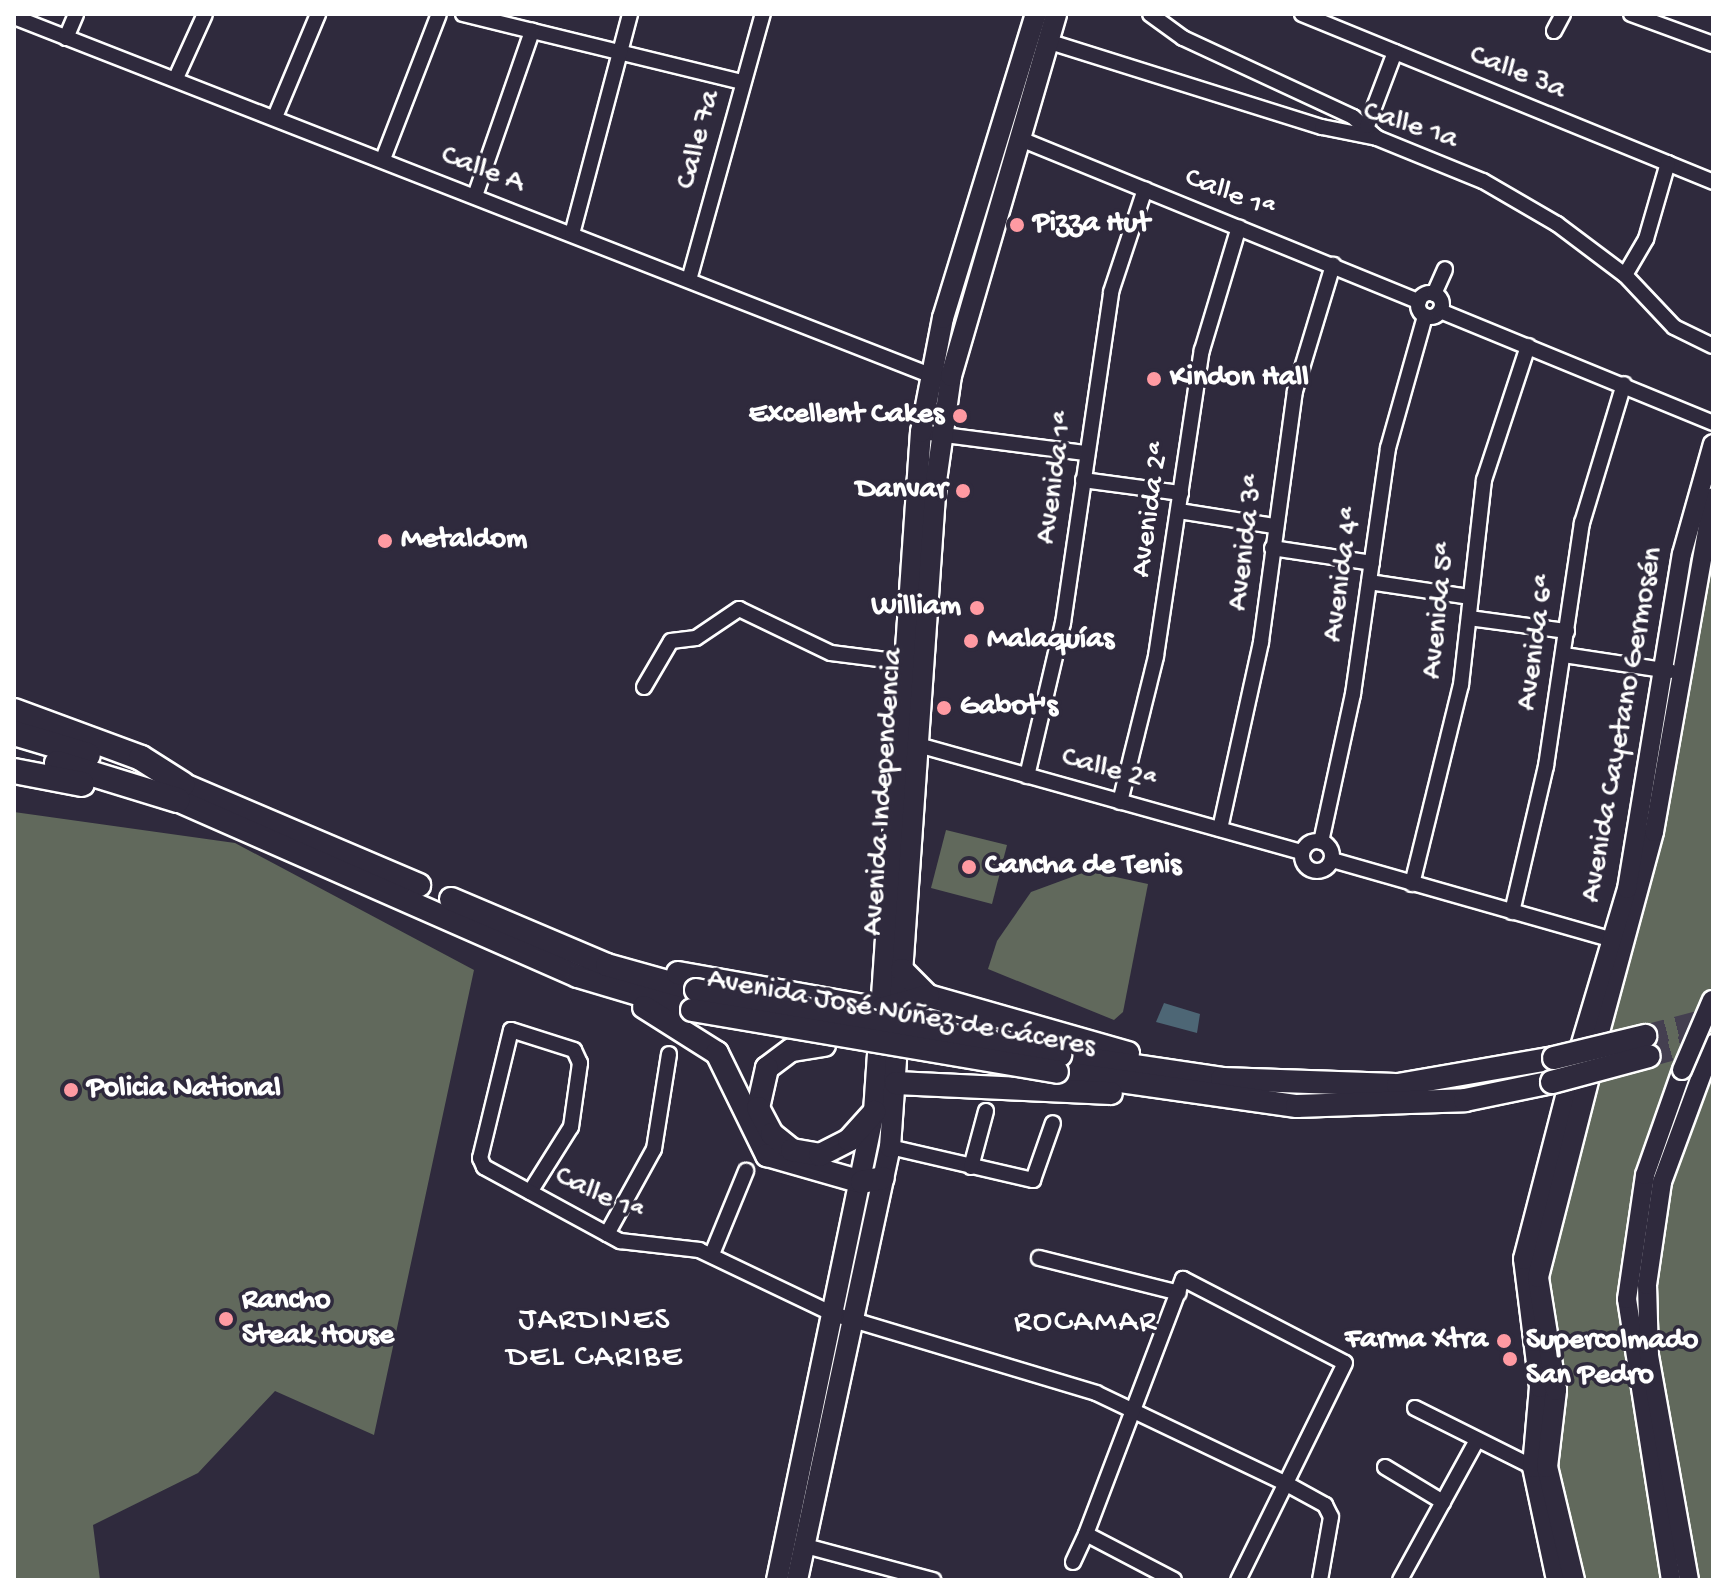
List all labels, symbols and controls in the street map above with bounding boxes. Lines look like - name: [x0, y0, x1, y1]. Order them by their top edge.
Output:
- street label: Calle 3a: [1463, 38, 1571, 110]
- street label: Calle 7a: [670, 87, 730, 193]
- street label: Calle 1a: [1358, 95, 1462, 159]
- street label: Calle A: [435, 139, 529, 203]
- street label: Calle 1ª: [1179, 161, 1279, 229]
- place label: Pizza Hut: [1033, 207, 1150, 243]
- marker: Pizza Hut: [1008, 216, 1026, 234]
- place label: Kindon Hall: [1170, 361, 1309, 397]
- marker: Kindon Hall: [1145, 370, 1163, 388]
- place label: Excellent Cakes: [749, 398, 944, 434]
- marker: Excellent Cakes: [951, 407, 969, 425]
- street label: Avenida 1ª: [1030, 409, 1084, 547]
- street label: Avenida 2ª: [1125, 440, 1179, 580]
- place label: Danvar: [856, 473, 947, 509]
- street label: Avenida 3ª: [1222, 473, 1274, 613]
- marker: Danvar: [954, 482, 972, 500]
- street label: Avenida 4ª: [1317, 505, 1371, 645]
- place label: Metaldom: [401, 523, 527, 559]
- marker: Metaldom: [376, 532, 394, 550]
- street label: Avenida 5ª: [1416, 541, 1466, 681]
- street label: Avenida Cayetano Germosén: [1575, 545, 1673, 905]
- street label: Avenida 6ª: [1511, 573, 1565, 713]
- place label: William: [871, 590, 961, 626]
- marker: William: [968, 599, 986, 617]
- place label: Malaquías: [987, 623, 1114, 659]
- marker: Malaquías: [962, 632, 980, 650]
- street label: Avenida Independencia: [857, 647, 913, 937]
- place label: Gabot's: [960, 690, 1058, 726]
- marker: Gabot's: [935, 699, 953, 717]
- street label: Calle 2ª: [1057, 740, 1159, 802]
- place label: Cancha de Tenis: [985, 849, 1181, 885]
- marker: Cancha de Tenis: [960, 858, 978, 876]
- street label: Avenida José Núñez de Cáceres: [704, 963, 1098, 1067]
- place label: Policia National: [87, 1072, 281, 1108]
- marker: Policia National: [62, 1081, 80, 1099]
- street label: Calle 1ª: [548, 1159, 648, 1233]
- place label: Rancho Steak House: [242, 1284, 394, 1354]
- district label: JARDINES DEL CARIBE: [506, 1303, 684, 1378]
- district label: ROCAMAR: [1014, 1304, 1158, 1342]
- marker: Rancho Steak House: [217, 1310, 235, 1328]
- place label: Farma Xtra: [1345, 1323, 1488, 1359]
- place label: Supercolmado San Pedro: [1526, 1324, 1698, 1394]
- marker: Farma Xtra: [1495, 1332, 1513, 1350]
- marker: Supercolmado San Pedro: [1501, 1350, 1519, 1368]

